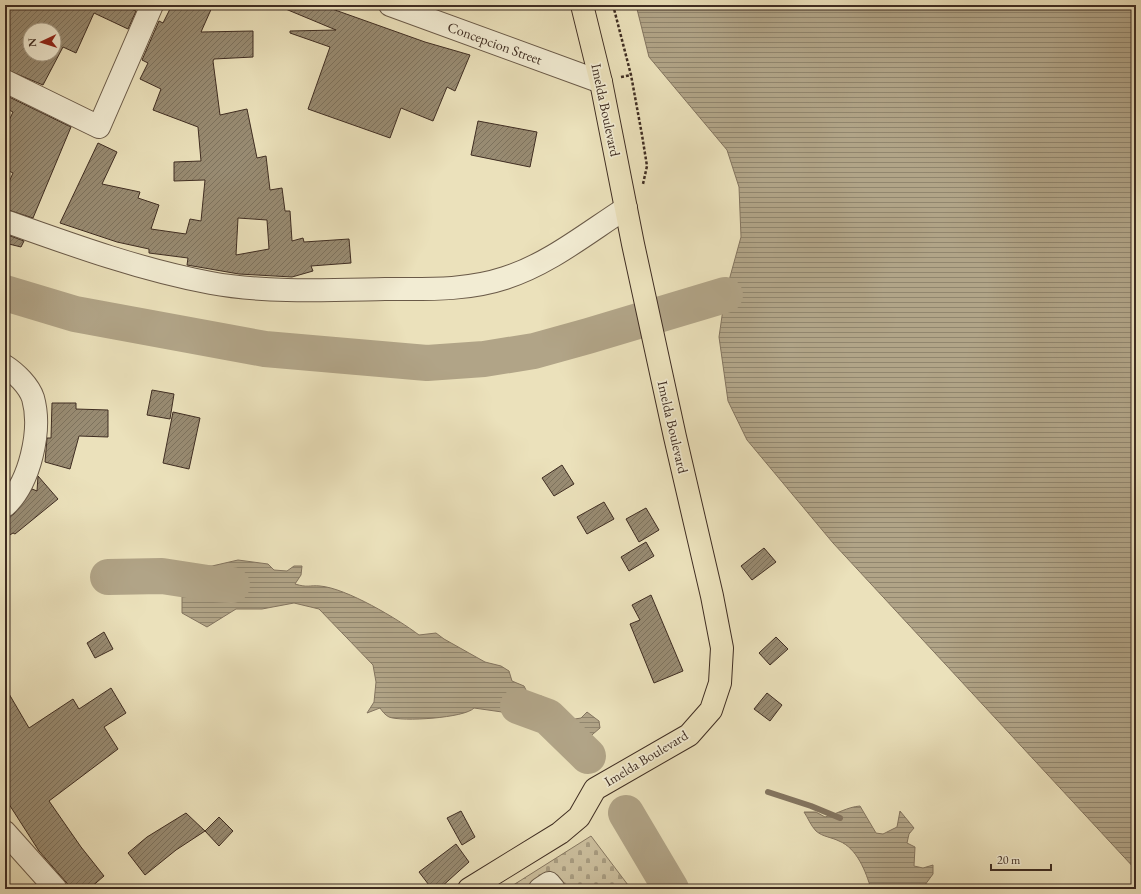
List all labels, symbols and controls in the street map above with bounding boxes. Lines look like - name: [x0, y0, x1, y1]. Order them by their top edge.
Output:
- street label: Concepcion Street: [445, 18, 545, 69]
- north arrow: [22, 22, 62, 62]
- text: N: [25, 38, 39, 48]
- street label: Imelda Boulevard: [587, 62, 625, 159]
- street label: Imelda Boulevard: [654, 379, 693, 476]
- street label: Imelda Boulevard: [601, 725, 692, 790]
- scale bar: [991, 846, 1051, 872]
- text: 20 m: [997, 852, 1021, 868]

